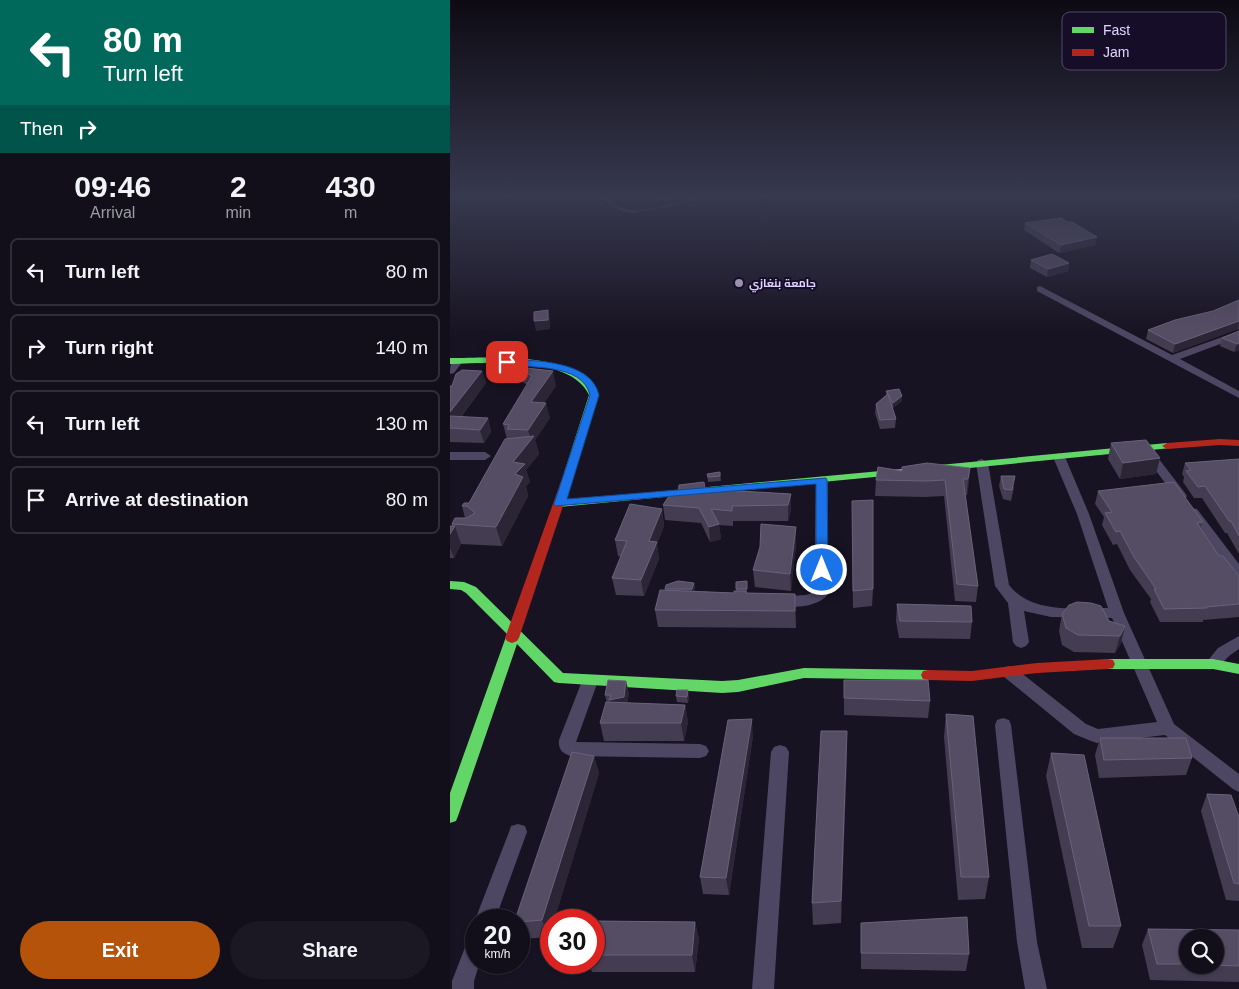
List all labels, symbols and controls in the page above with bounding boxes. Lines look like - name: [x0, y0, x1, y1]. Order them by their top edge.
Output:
- legend: [1062, 12, 1226, 70]
- icon: left: [20, 20, 85, 85]
- text: 80 m: [103, 20, 183, 59]
- text: Fast: [1103, 22, 1130, 38]
- text: Jam: [1103, 44, 1129, 60]
- text: Turn left: [103, 61, 183, 86]
- icon: right: [73, 115, 101, 143]
- text: Then: [20, 118, 63, 139]
- text: 09:46: [74, 170, 151, 203]
- text: 2: [230, 170, 247, 203]
- text: 430: [326, 170, 376, 203]
- text: Arrival: [90, 204, 135, 221]
- text: min: [225, 204, 251, 221]
- text: m: [344, 204, 357, 221]
- icon: left: [22, 258, 50, 286]
- text: Turn left: [65, 261, 140, 282]
- text: 80 m: [386, 261, 428, 282]
- marker: جامعة بنغازي: [733, 277, 745, 289]
- place label: جامعة بنغازي: [749, 277, 816, 293]
- icon: right: [22, 334, 50, 362]
- text: Turn right: [65, 337, 153, 358]
- text: 140 m: [375, 337, 428, 358]
- pin: [486, 341, 528, 383]
- icon: arrive: [493, 348, 521, 376]
- icon: left: [22, 410, 50, 438]
- text: Turn left: [65, 413, 140, 434]
- text: 130 m: [375, 413, 428, 434]
- icon: arrive: [22, 486, 50, 514]
- text: Arrive at destination: [65, 489, 249, 510]
- text: 80 m: [386, 489, 428, 510]
- position arrow: [795, 543, 847, 595]
- speed limit sign: 30: [540, 909, 605, 974]
- button: Exit: [20, 921, 220, 979]
- button: Share: [230, 921, 430, 979]
- text: 20: [484, 921, 511, 949]
- map controls: [1179, 929, 1224, 974]
- button: search: [1179, 929, 1224, 974]
- text: km/h: [484, 947, 511, 961]

